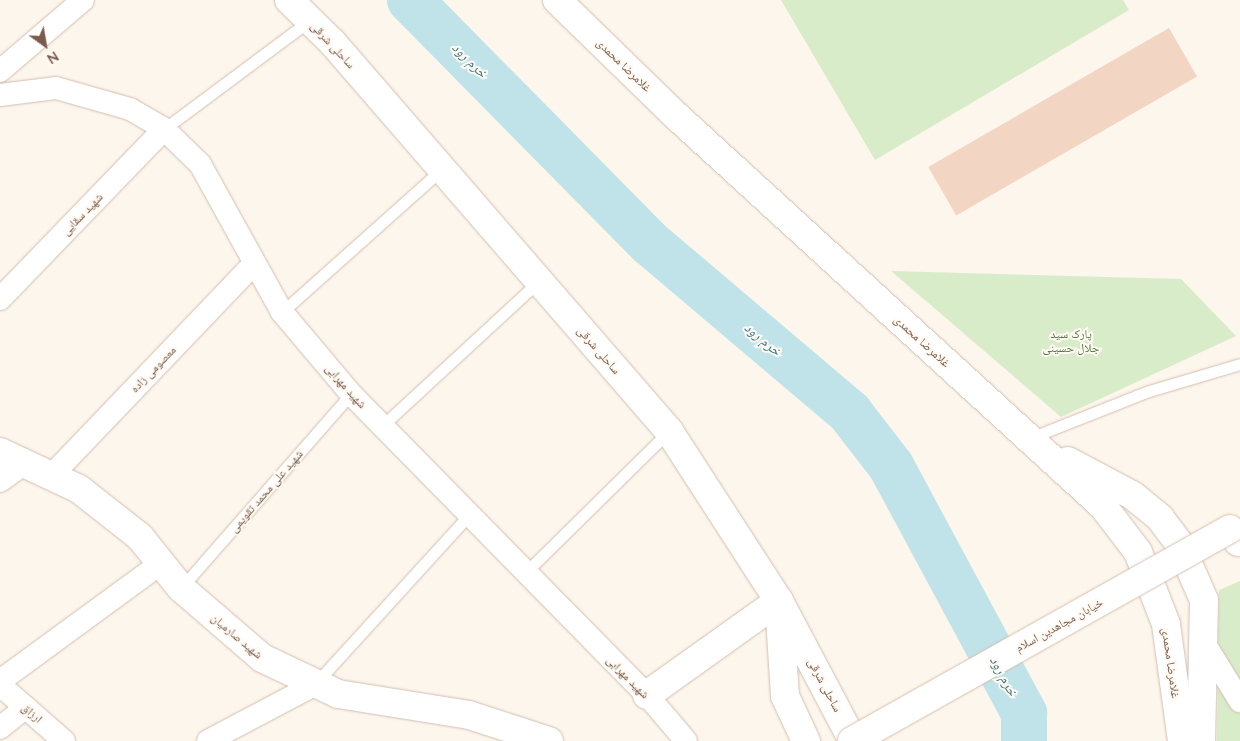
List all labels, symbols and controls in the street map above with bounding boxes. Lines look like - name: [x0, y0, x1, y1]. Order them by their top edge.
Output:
- street label: ساحلی شرقی: [308, 19, 358, 71]
- north arrow: [20, 20, 70, 70]
- street label: غلامرضا محمدی: [594, 35, 654, 95]
- water label: خرم رود: [449, 39, 491, 81]
- text: N: [44, 47, 62, 68]
- street label: شهید سقایی: [58, 190, 106, 238]
- street label: غلامرضا محمدی: [891, 312, 953, 370]
- water label: خرم رود: [741, 319, 785, 359]
- street label: ساحلی شرقی: [574, 323, 624, 377]
- park label: پارک سید جلال حسینی: [1043, 327, 1099, 355]
- street label: معصومی زاده: [127, 343, 179, 395]
- street label: شهید مهرابی: [322, 361, 370, 411]
- street label: شهید علی محمد تقویمی: [226, 447, 306, 535]
- street label: خیابان مجاهدین اسلام: [1013, 595, 1105, 655]
- street label: شهید صارمیان: [208, 610, 266, 662]
- street label: غلامرضا محمدی: [1159, 627, 1183, 699]
- street label: شهید مهرابی: [603, 652, 653, 702]
- water label: خرم رود: [987, 653, 1021, 699]
- street label: ساحلی شرقی: [805, 656, 845, 714]
- street label: ارزاق: [19, 700, 45, 726]

